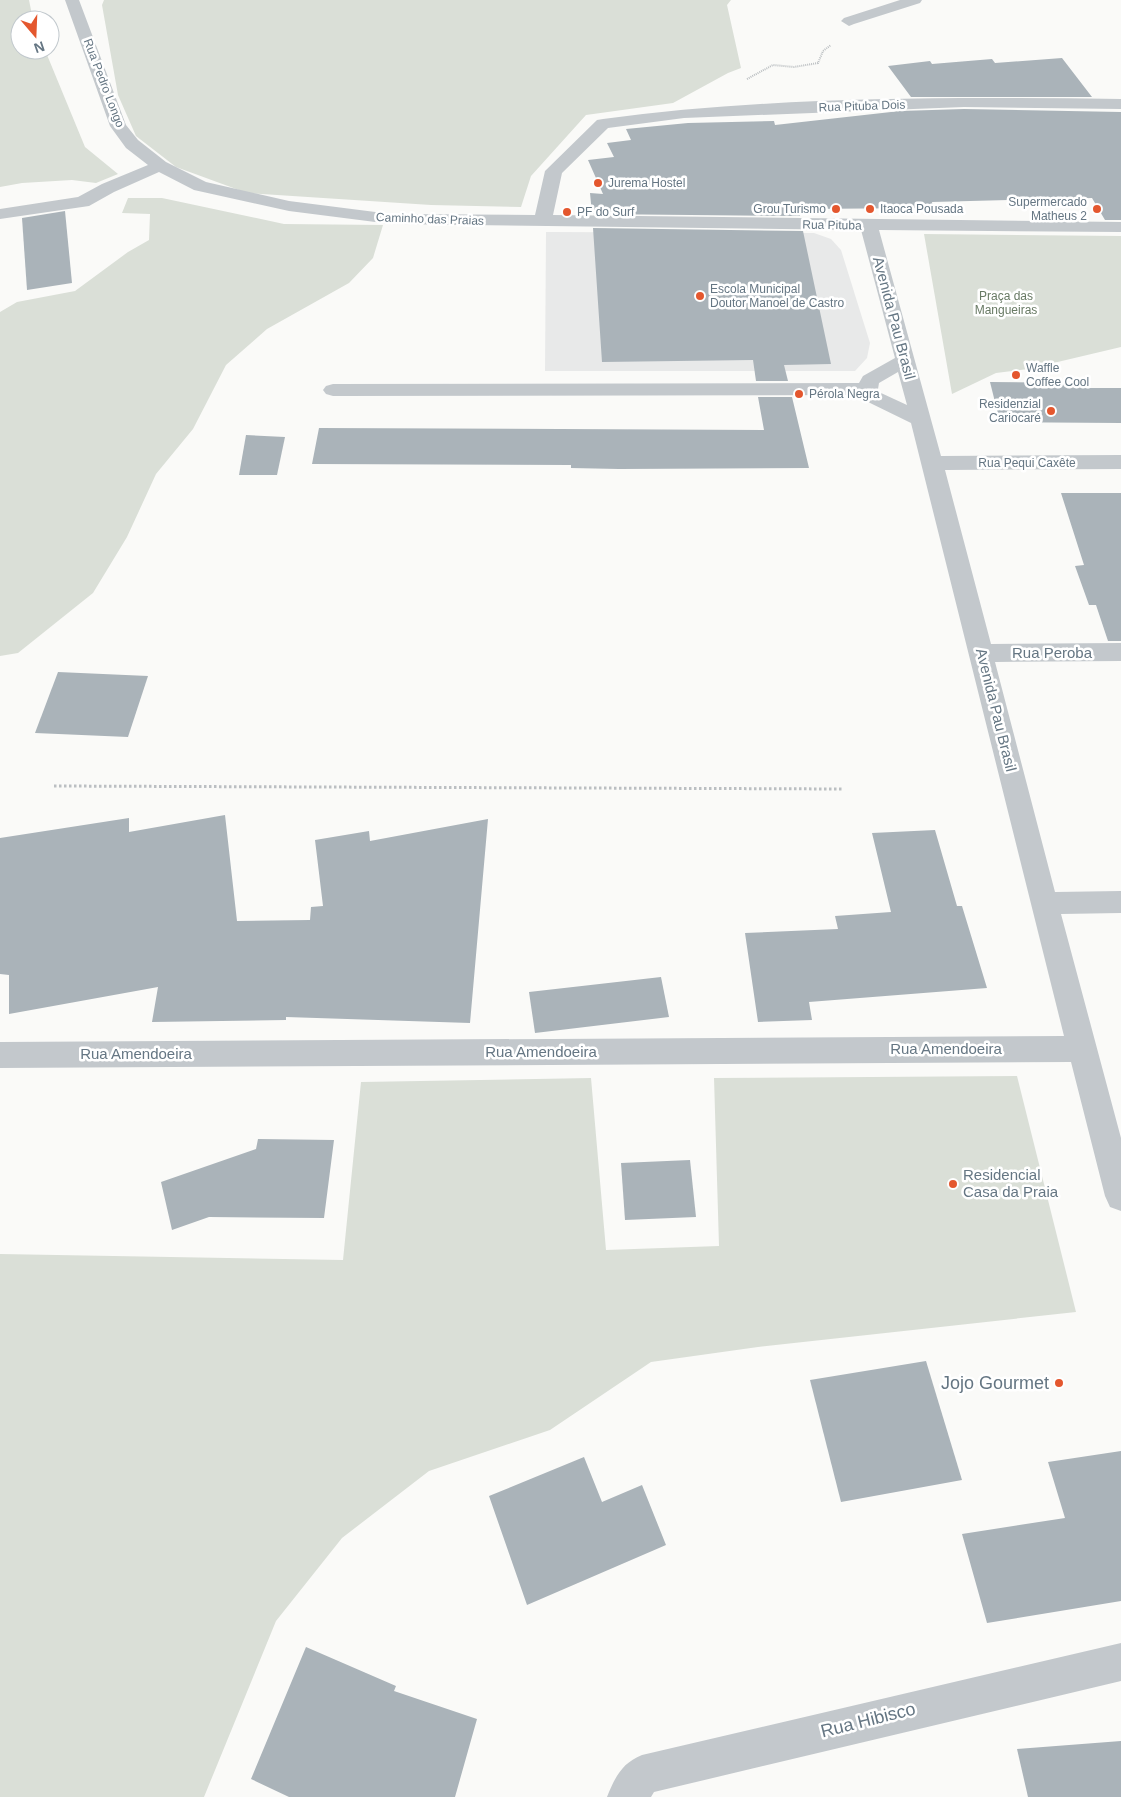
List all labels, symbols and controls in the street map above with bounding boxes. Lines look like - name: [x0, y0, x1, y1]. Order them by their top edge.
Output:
- north arrow: [10, 10, 60, 60]
- street label: Rua Pedro Longo: [81, 37, 128, 130]
- text: N: [32, 38, 47, 57]
- street label: Rua Pituba Dois: [818, 97, 906, 115]
- place label: Jurema Hostel: [608, 176, 685, 190]
- marker: Jurema Hostel: [592, 177, 604, 189]
- place label: Supermercado Matheus 2: [1008, 195, 1087, 223]
- place label: Grou Turismo: [753, 202, 826, 216]
- place label: Itaoca Pousada: [880, 202, 964, 216]
- marker: Grou Turismo: [830, 203, 842, 215]
- marker: Itaoca Pousada: [864, 203, 876, 215]
- marker: Supermercado Matheus 2: [1091, 203, 1103, 215]
- place label: PF do Surf: [577, 205, 635, 219]
- marker: PF do Surf: [561, 206, 573, 218]
- street label: Caminho das Praias: [376, 210, 484, 228]
- street label: Rua Pituba: [802, 217, 862, 233]
- street label: Avenida Pau Brasil: [870, 255, 919, 381]
- place label: Escola Municipal Doutor Manoel de Castro: [710, 282, 844, 310]
- park label: Praça das Mangueiras: [975, 289, 1037, 317]
- marker: Escola Municipal Doutor Manoel de Castro: [694, 290, 706, 302]
- place label: Waffle Coffee Cool: [1026, 361, 1089, 389]
- marker: Waffle Coffee Cool: [1010, 369, 1022, 381]
- place label: Pérola Negra: [809, 387, 880, 401]
- marker: Pérola Negra: [793, 388, 805, 400]
- place label: Residenzial Cariocaré: [979, 397, 1041, 425]
- marker: Residenzial Cariocaré: [1045, 405, 1057, 417]
- street label: Rua Pequi Caxête: [978, 456, 1076, 470]
- street label: Rua Peroba: [1012, 644, 1093, 661]
- street label: Avenida Pau Brasil: [973, 646, 1020, 773]
- street label: Rua Amendoeira: [890, 1040, 1003, 1057]
- street label: Rua Amendoeira: [485, 1043, 598, 1060]
- street label: Rua Amendoeira: [80, 1045, 193, 1062]
- place label: Residencial Casa da Praia: [963, 1166, 1059, 1200]
- marker: Residencial Casa da Praia: [947, 1178, 959, 1190]
- place label: Jojo Gourmet: [941, 1373, 1049, 1393]
- marker: Jojo Gourmet: [1053, 1377, 1065, 1389]
- street label: Rua Hibisco: [818, 1699, 918, 1741]

